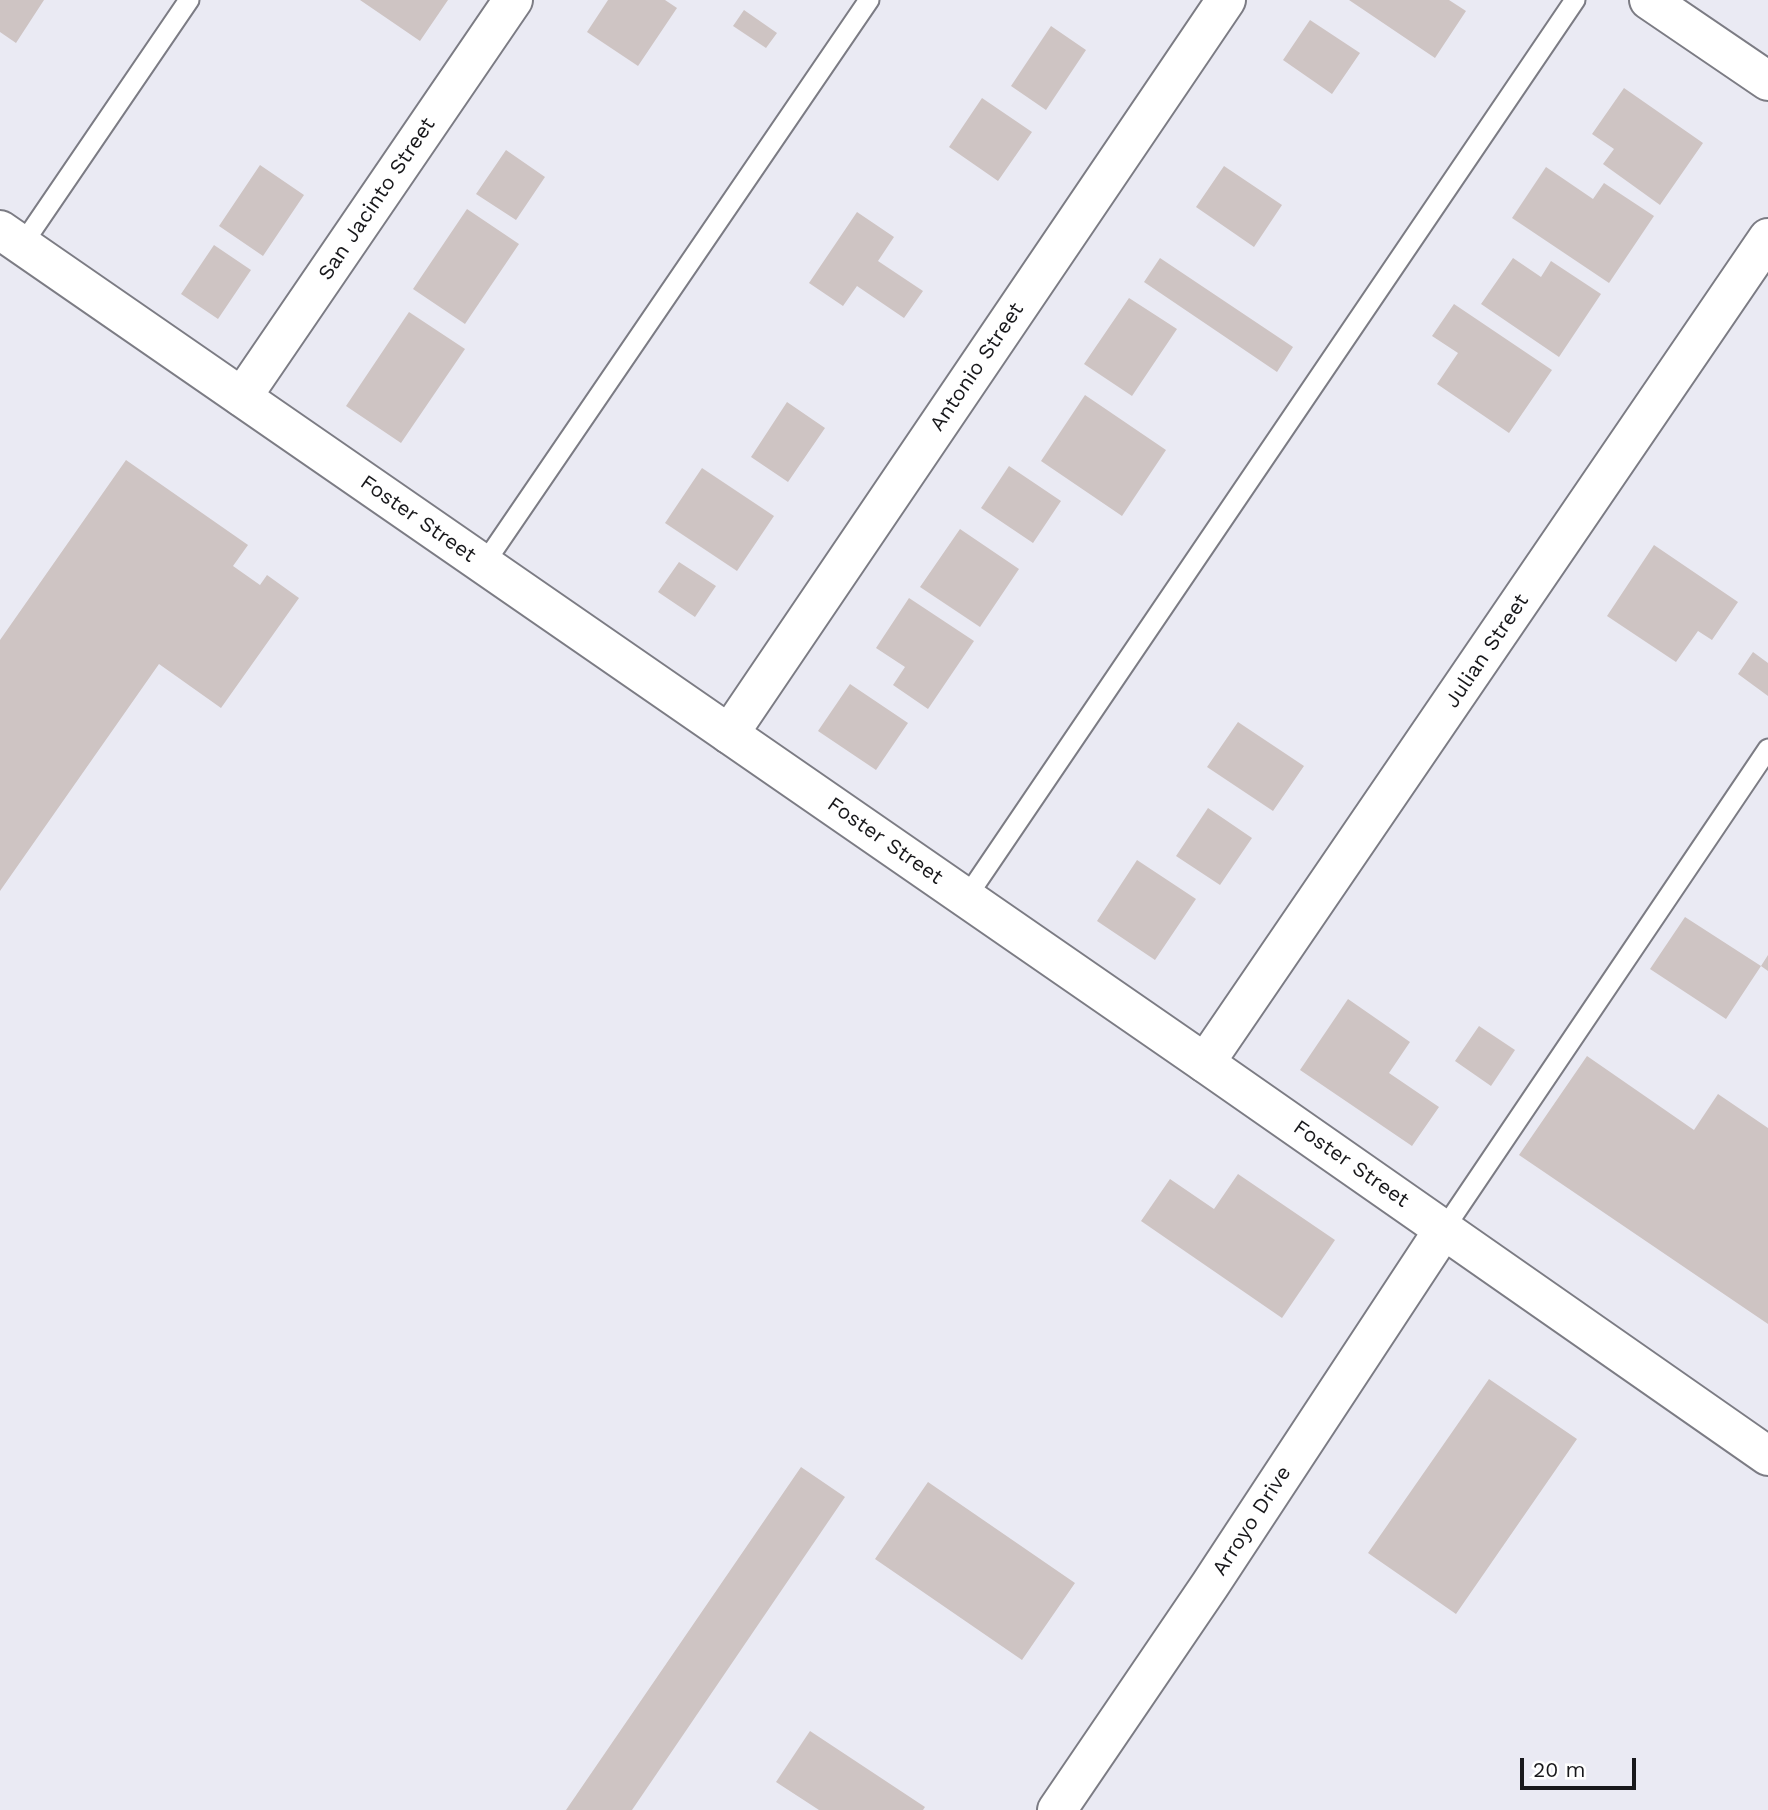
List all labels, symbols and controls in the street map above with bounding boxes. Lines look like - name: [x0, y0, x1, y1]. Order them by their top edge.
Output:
- street label: San Jacinto Street: [313, 113, 441, 285]
- street label: Antonio Street: [925, 298, 1029, 436]
- street label: Foster Street: [355, 470, 481, 568]
- street label: Julian Street: [1440, 589, 1534, 713]
- street label: Foster Street: [822, 792, 948, 890]
- street label: Foster Street: [1288, 1115, 1414, 1213]
- street label: Arroyo Drive: [1207, 1461, 1297, 1581]
- scale bar: [1523, 1744, 1638, 1788]
- text: 20 m: [1533, 1757, 1585, 1782]

